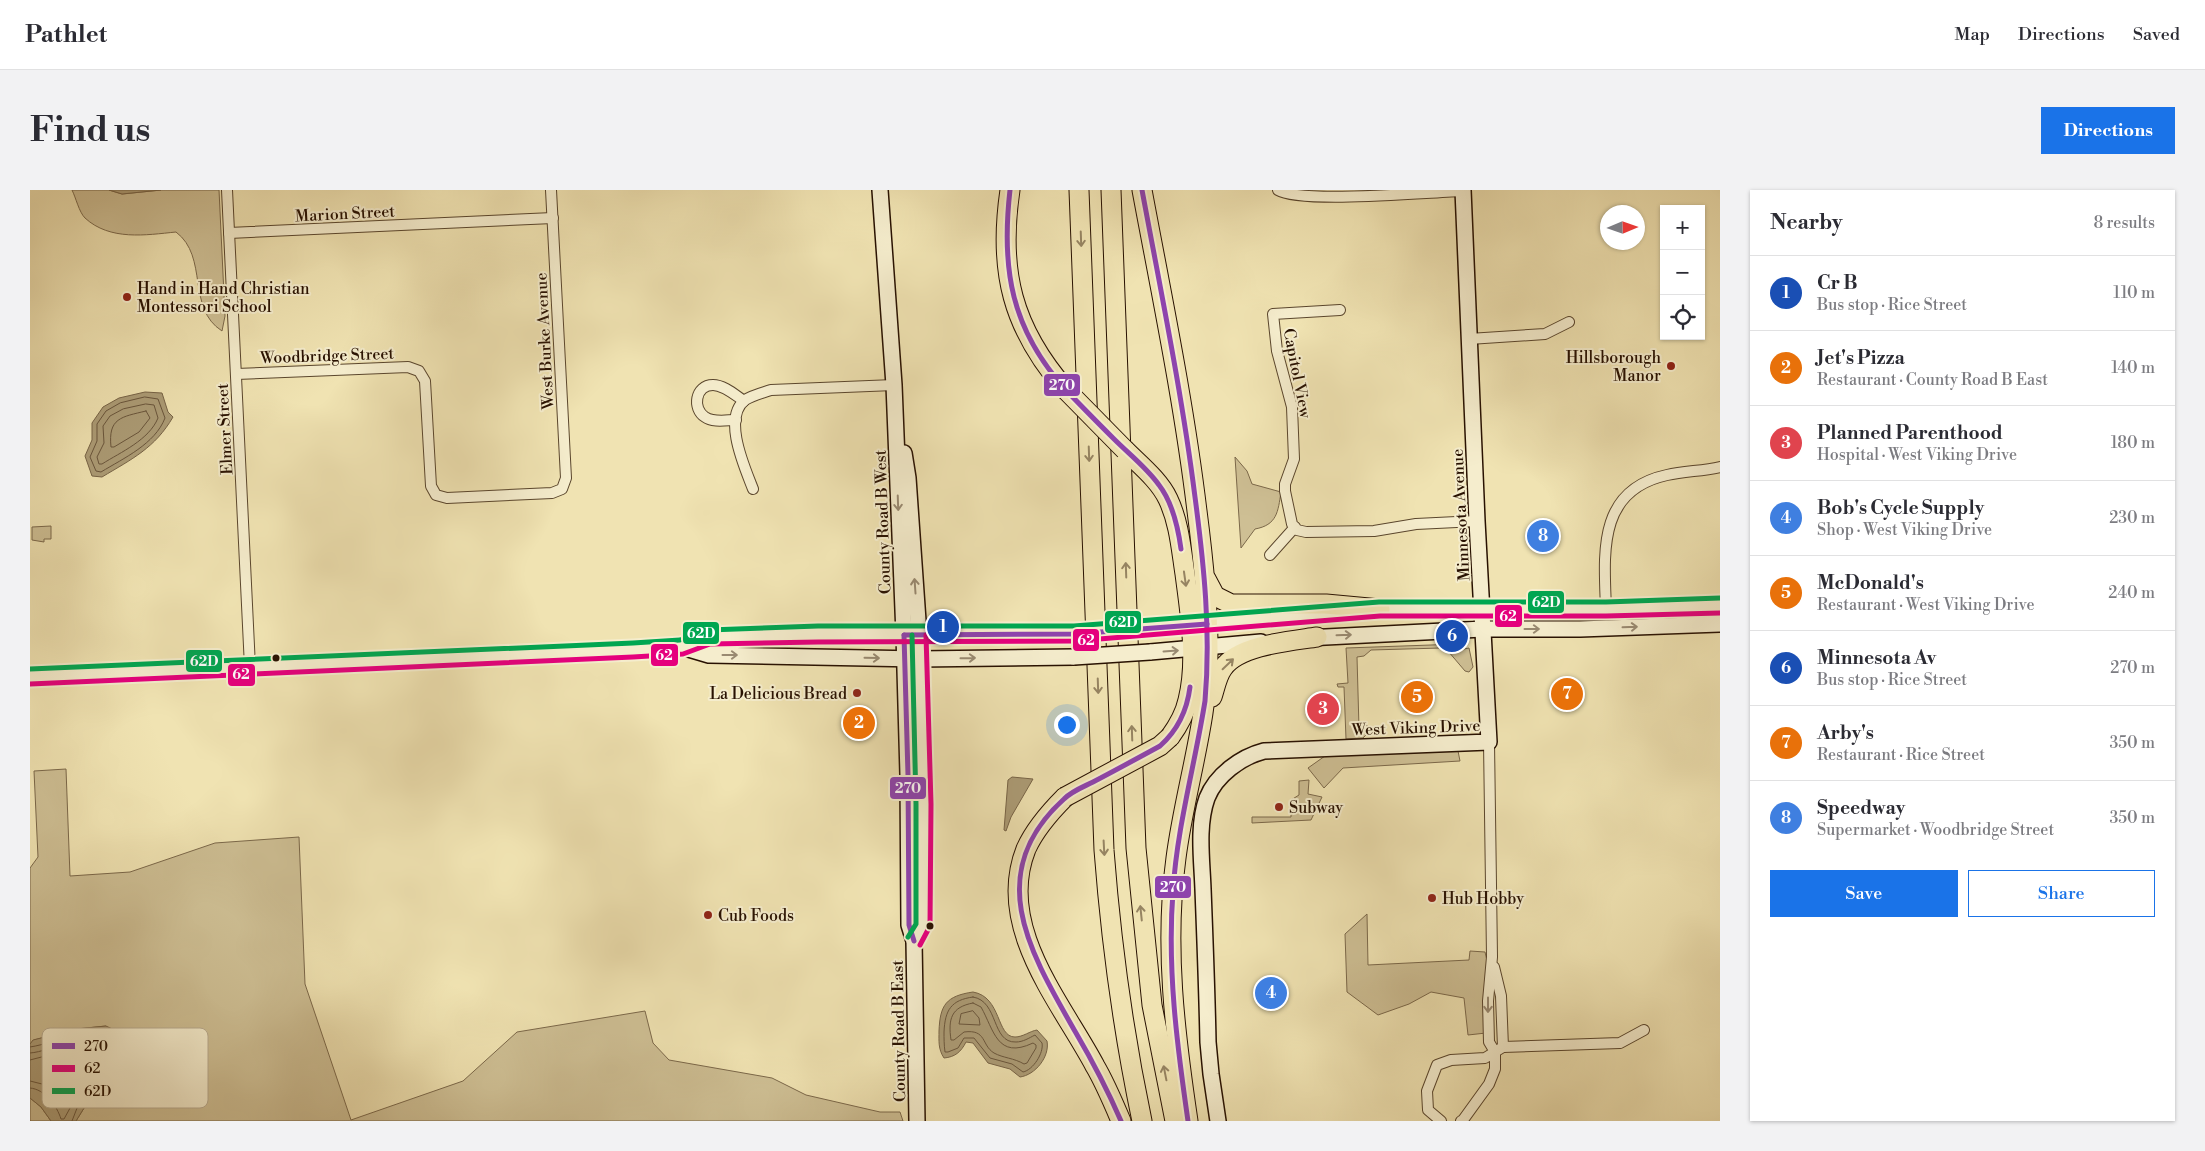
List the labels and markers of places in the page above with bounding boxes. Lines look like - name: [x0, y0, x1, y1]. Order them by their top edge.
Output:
- place label: Hand in Hand Christian Montessori School: [137, 279, 310, 317]
- marker: Hand in Hand Christian Montessori School: [121, 291, 133, 303]
- place label: Hillsborough Manor: [1566, 348, 1661, 386]
- marker: Hillsborough Manor: [1665, 360, 1677, 372]
- pin: 8: [1527, 517, 1559, 555]
- pin: 1: [927, 608, 959, 646]
- pin: 6: [1436, 617, 1468, 655]
- unlabelled marker: [271, 653, 281, 663]
- pin: 7: [1551, 675, 1583, 713]
- pin: 5: [1401, 678, 1433, 716]
- place label: La Delicious Bread: [709, 684, 847, 704]
- marker: La Delicious Bread: [851, 687, 863, 699]
- pin: 3: [1307, 690, 1339, 728]
- pin: 2: [843, 704, 875, 742]
- place label: Subway: [1289, 798, 1343, 818]
- marker: Subway: [1273, 801, 1285, 813]
- place label: Hub Hobby: [1442, 889, 1524, 909]
- marker: Hub Hobby: [1426, 892, 1438, 904]
- place label: Cub Foods: [718, 906, 794, 926]
- marker: Cub Foods: [702, 909, 714, 921]
- unlabelled marker: [925, 921, 935, 931]
- pin: 4: [1255, 974, 1287, 1012]

